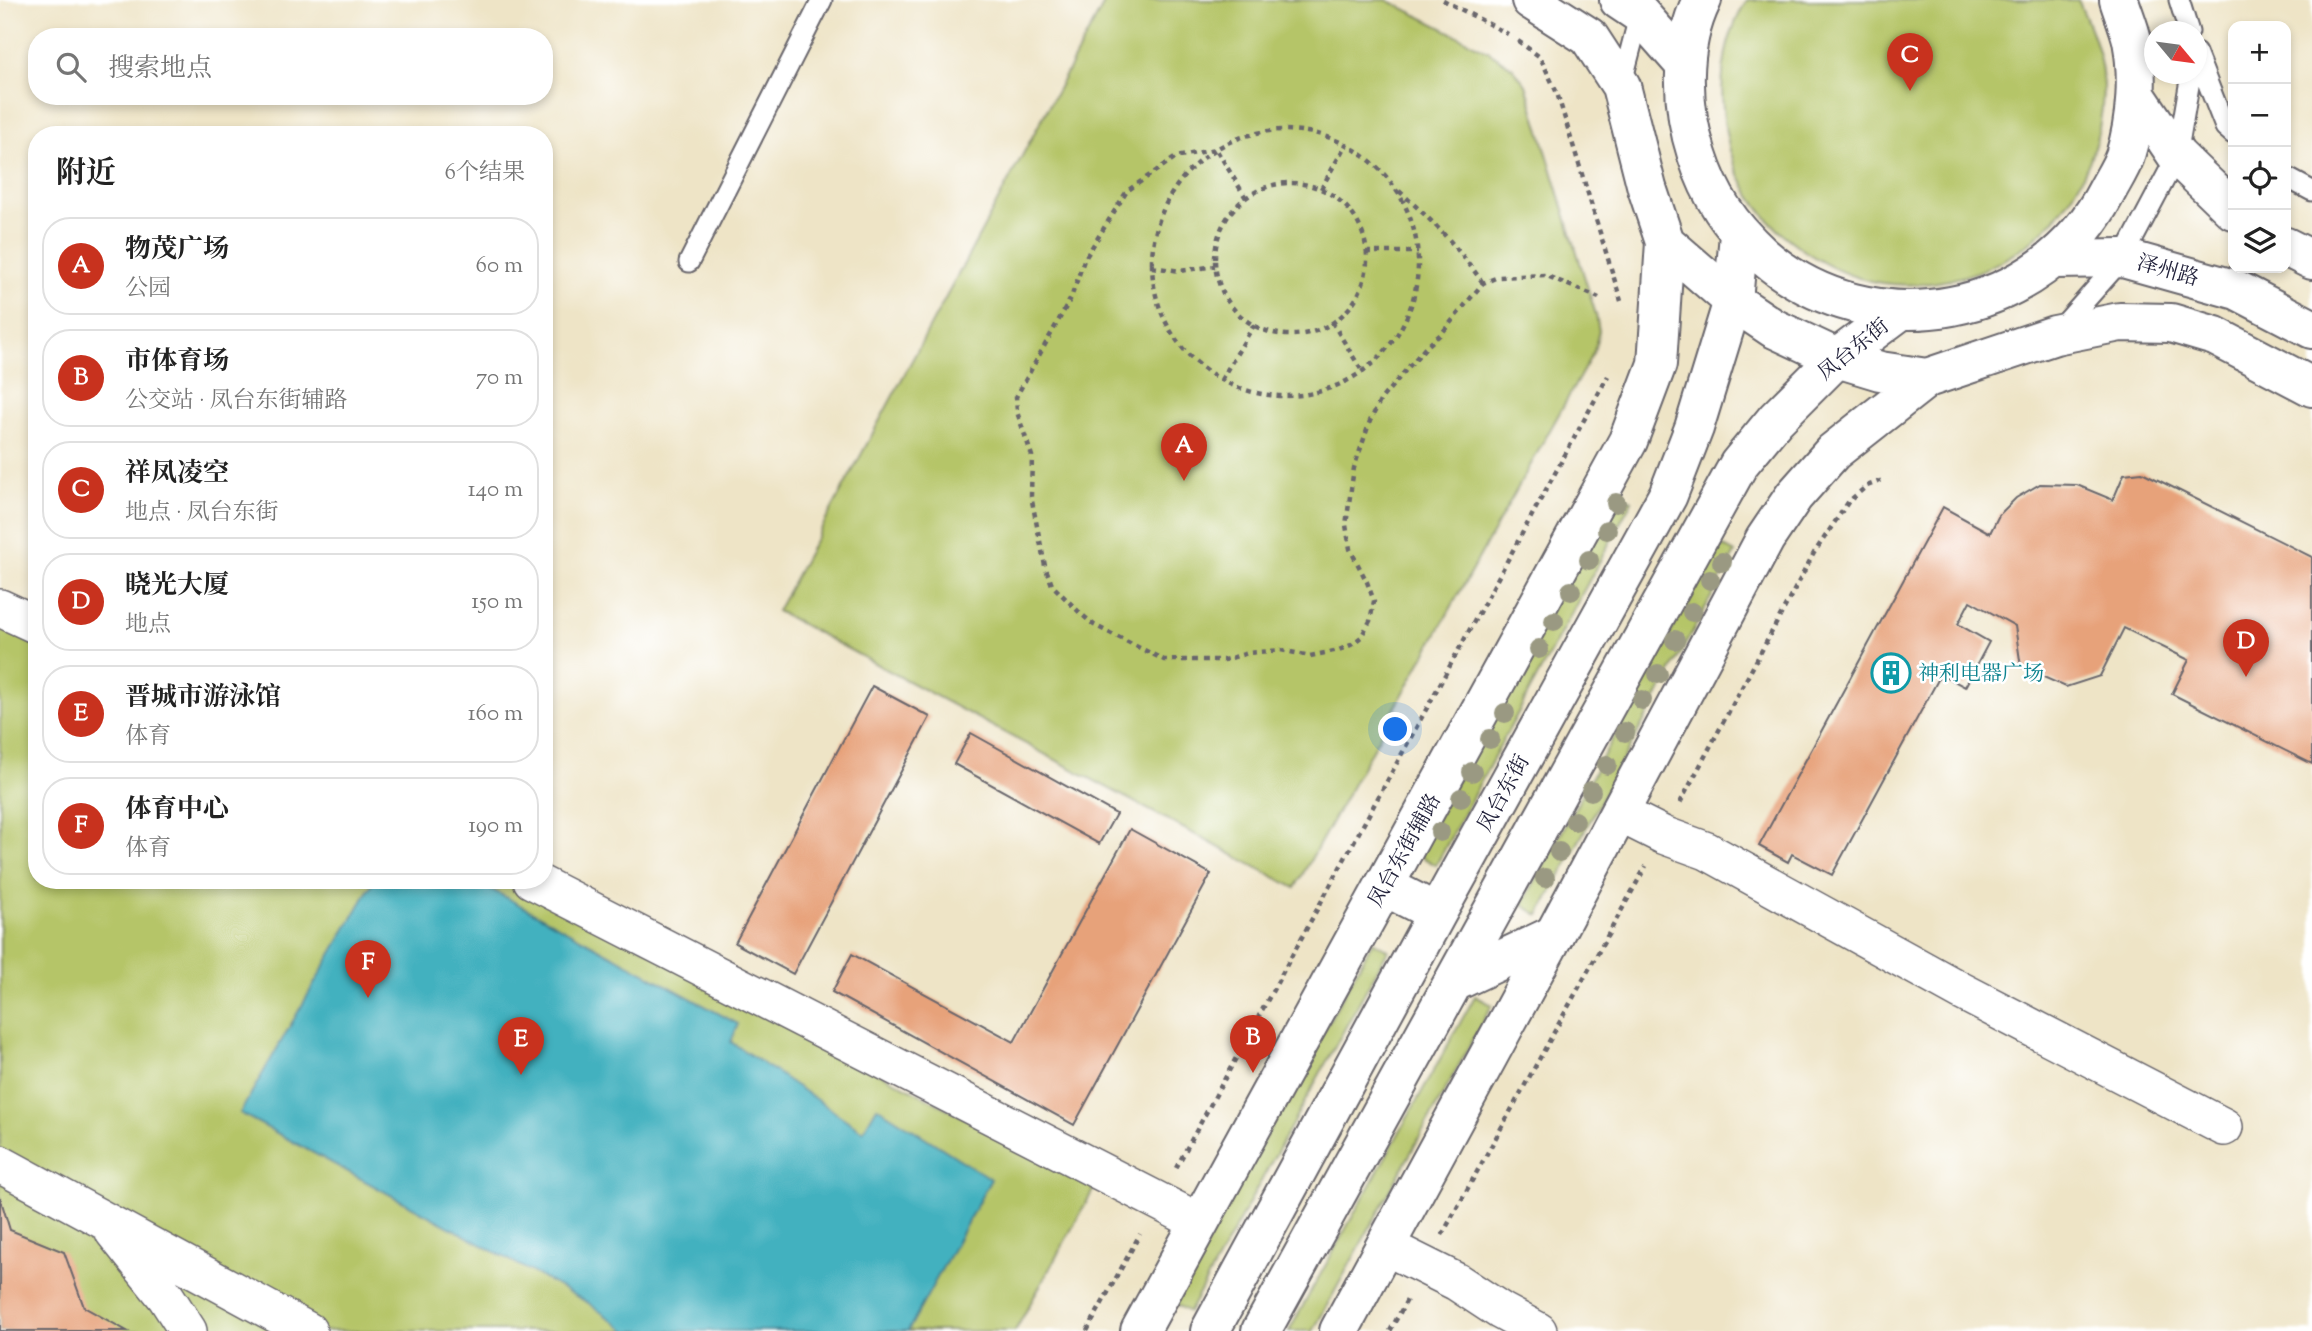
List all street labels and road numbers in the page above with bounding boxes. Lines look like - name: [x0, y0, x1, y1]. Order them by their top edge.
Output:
- street label: 泽州路: [2133, 249, 2202, 295]
- street label: 凤台东街: [1812, 312, 1896, 389]
- street label: 凤台东街: [1471, 750, 1538, 838]
- street label: 凤台东街辅路: [1362, 789, 1449, 913]

